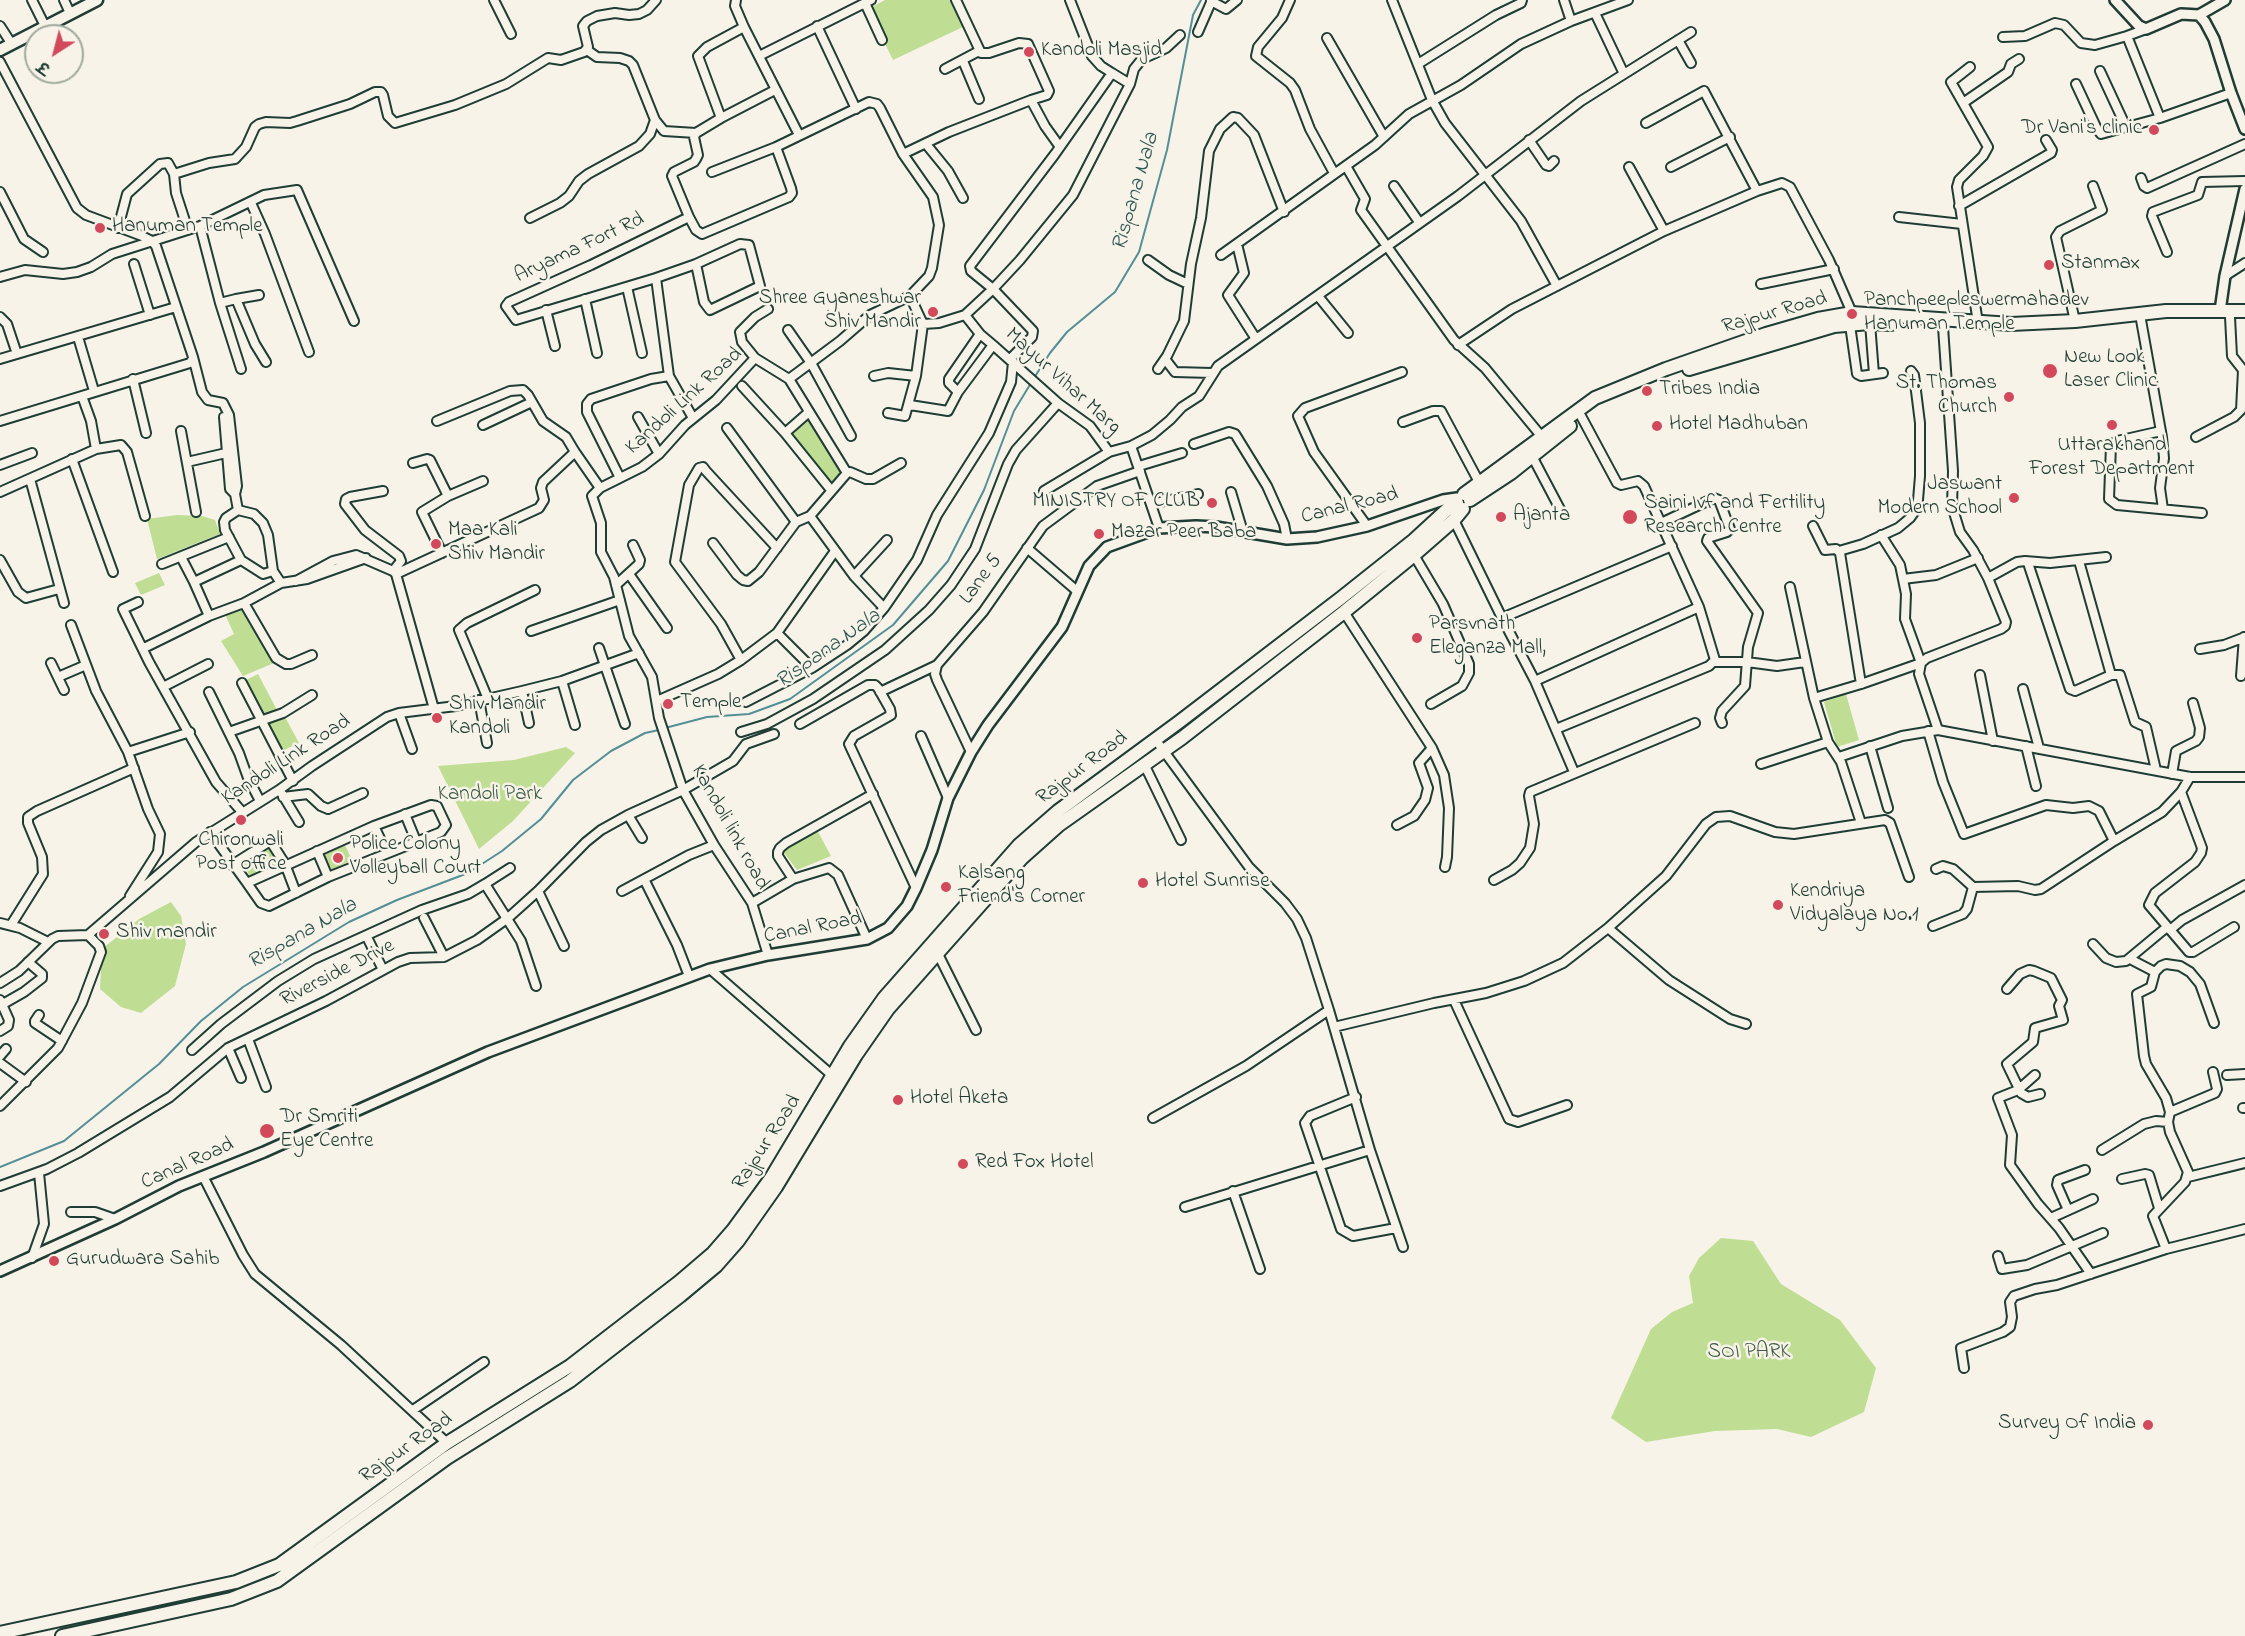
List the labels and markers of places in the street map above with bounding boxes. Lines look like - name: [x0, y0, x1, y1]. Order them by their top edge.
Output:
- place label: Kandoli Masjid: [1041, 39, 1162, 65]
- marker: Kandoli Masjid: [1022, 45, 1036, 59]
- place label: Dr Vani's clinic: [2021, 117, 2142, 143]
- marker: Dr Vani's clinic: [2147, 123, 2161, 137]
- place label: Hanuman Temple: [112, 215, 263, 241]
- marker: Hanuman Temple: [93, 221, 107, 235]
- place label: Stanmax: [2061, 252, 2140, 278]
- marker: Stanmax: [2042, 258, 2056, 272]
- place label: Shree Gyaneshwar Shiv Mandir: [759, 287, 921, 337]
- place label: Panchpeepleswermahadev Hanuman Temple: [1864, 289, 2089, 339]
- marker: Shree Gyaneshwar Shiv Mandir: [926, 305, 940, 319]
- marker: Panchpeepleswermahadev Hanuman Temple: [1845, 307, 1859, 321]
- place label: New Look Laser Clinic: [2064, 346, 2157, 396]
- marker: New Look Laser Clinic: [2041, 362, 2059, 380]
- place label: St. Thomas Church: [1896, 372, 1997, 422]
- place label: Tribes India: [1659, 378, 1760, 404]
- marker: Tribes India: [1640, 384, 1654, 398]
- marker: St. Thomas Church: [2002, 390, 2016, 404]
- place label: Hotel Madhuban: [1669, 413, 1808, 439]
- marker: Uttarakhand Forest Department: [2105, 418, 2119, 432]
- marker: Hotel Madhuban: [1650, 419, 1664, 433]
- place label: Uttarakhand Forest Department: [2029, 434, 2195, 484]
- place label: Jaswant Modern School: [1877, 473, 2002, 523]
- place label: MINISTRY OF CLUB: [1032, 490, 1200, 516]
- marker: Jaswant Modern School: [2007, 491, 2021, 505]
- place label: Saini Ivf and Fertility Research Centre: [1644, 492, 1825, 542]
- marker: MINISTRY OF CLUB: [1205, 496, 1219, 510]
- place label: Ajanta: [1513, 504, 1570, 530]
- marker: Saini Ivf and Fertility Research Centre: [1621, 508, 1639, 526]
- marker: Ajanta: [1494, 510, 1508, 524]
- place label: Maa Kali Shiv Mandir: [448, 519, 545, 569]
- place label: Mazar Peer Baba: [1111, 521, 1256, 547]
- marker: Mazar Peer Baba: [1092, 527, 1106, 541]
- marker: Maa Kali Shiv Mandir: [429, 537, 443, 551]
- place label: Parsvnath Eleganza Mall,: [1429, 613, 1546, 663]
- marker: Parsvnath Eleganza Mall,: [1410, 631, 1424, 645]
- place label: Temple: [680, 691, 741, 717]
- place label: Shiv Mandir Kandoli: [449, 693, 546, 743]
- marker: Temple: [661, 697, 675, 711]
- marker: Shiv Mandir Kandoli: [430, 711, 444, 725]
- marker: Chironwali Post office: [234, 813, 248, 827]
- place label: Chironwali Post office: [196, 829, 286, 879]
- place label: Police Colony Volleyball Court: [350, 833, 481, 883]
- marker: Police Colony Volleyball Court: [331, 851, 345, 865]
- place label: Kalsang Friend's Corner: [958, 862, 1085, 912]
- place label: Hotel Sunrise: [1155, 870, 1270, 896]
- marker: Hotel Sunrise: [1136, 876, 1150, 890]
- marker: Kalsang Friend's Corner: [939, 880, 953, 894]
- place label: Kendriya Vidyalaya No.1: [1790, 880, 1919, 930]
- marker: Kendriya Vidyalaya No.1: [1771, 898, 1785, 912]
- place label: Shiv mandir: [116, 921, 217, 947]
- marker: Shiv mandir: [97, 927, 111, 941]
- place label: Hotel Aketa: [910, 1087, 1008, 1113]
- marker: Hotel Aketa: [891, 1093, 905, 1107]
- place label: Dr Smriti Eye Centre: [280, 1106, 373, 1156]
- marker: Dr Smriti Eye Centre: [258, 1122, 276, 1140]
- place label: Red Fox Hotel: [975, 1151, 1093, 1177]
- marker: Red Fox Hotel: [956, 1157, 970, 1171]
- place label: Gurudwara Sahib: [66, 1248, 219, 1274]
- marker: Gurudwara Sahib: [47, 1254, 61, 1268]
- place label: Survey Of India: [1998, 1412, 2136, 1438]
- marker: Survey Of India: [2141, 1418, 2155, 1432]

